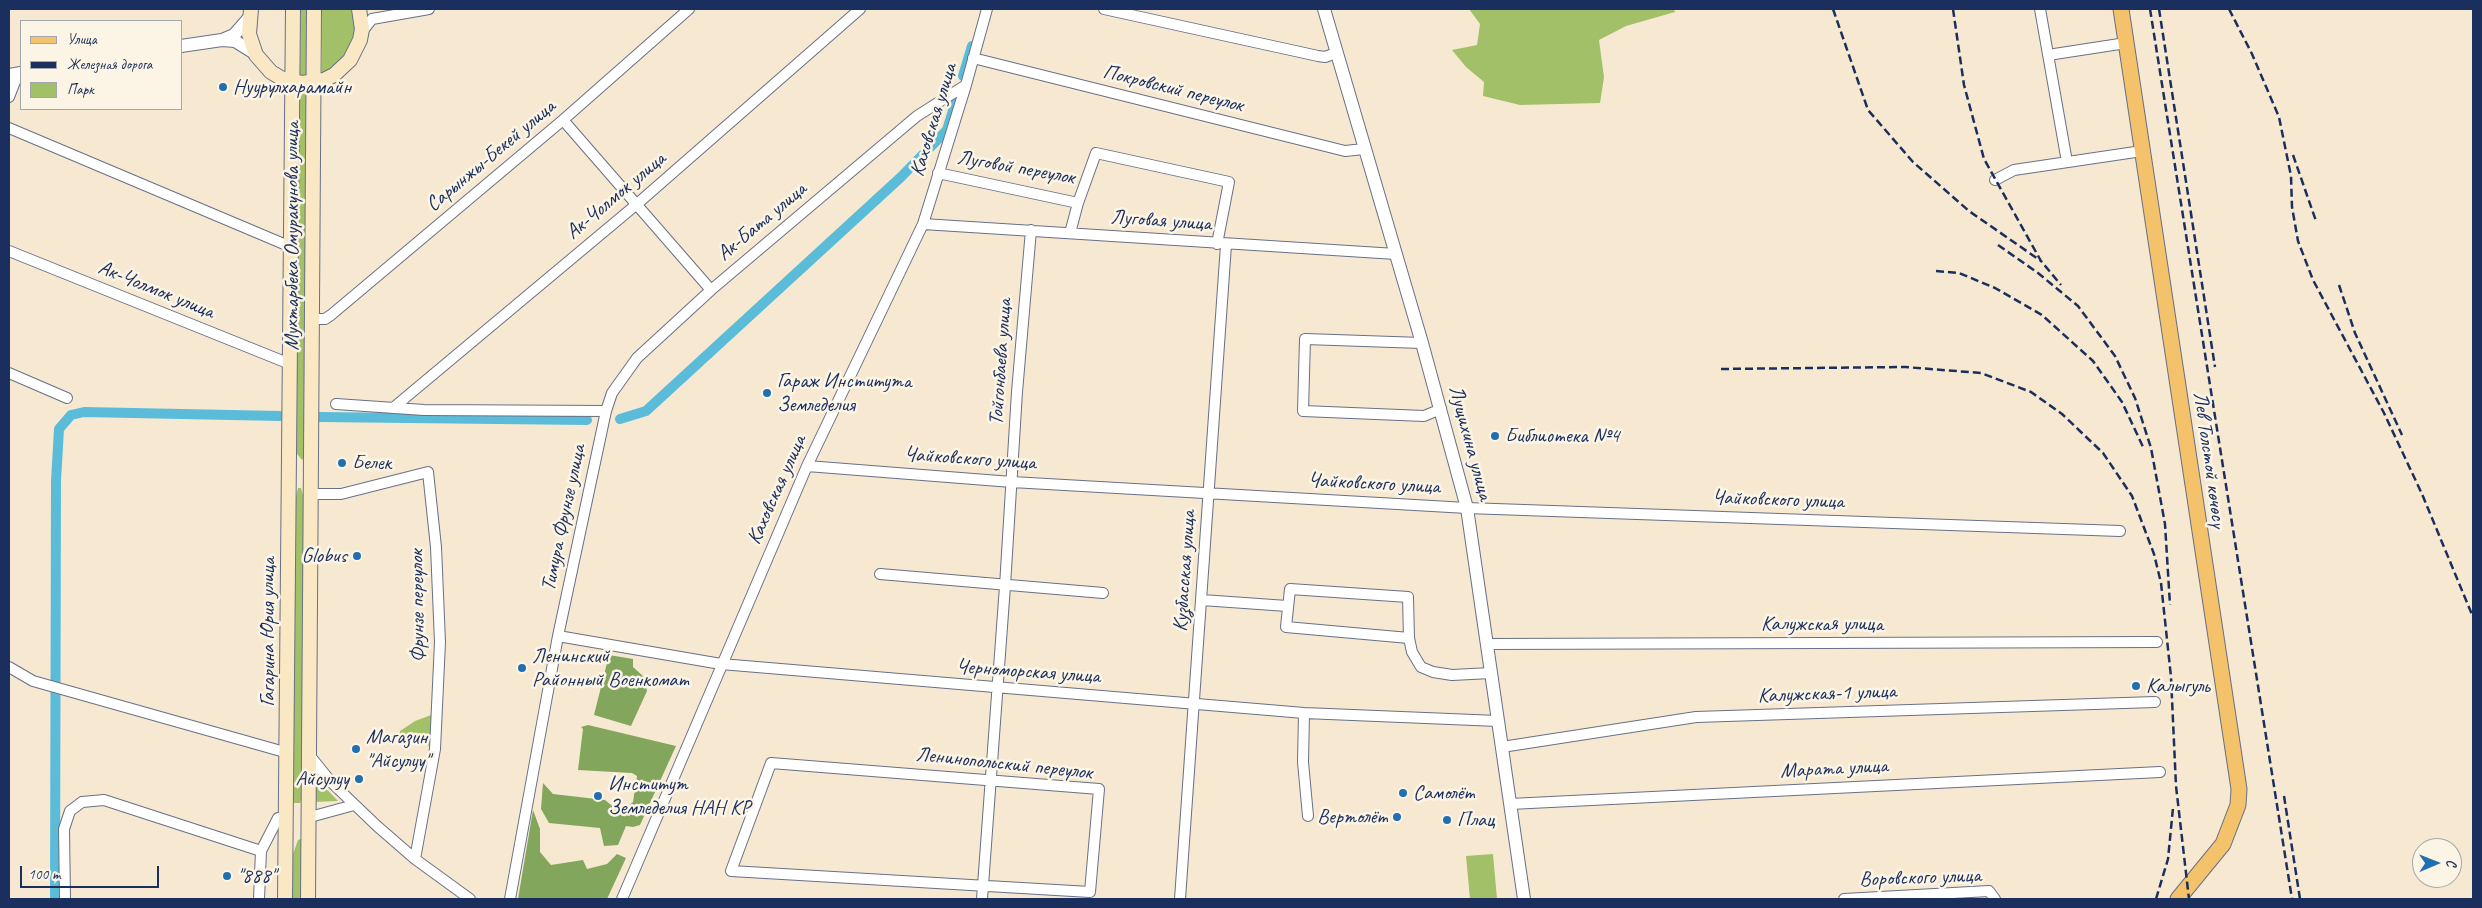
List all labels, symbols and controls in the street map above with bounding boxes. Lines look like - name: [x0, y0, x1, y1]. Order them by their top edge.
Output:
- legend: [20, 20, 182, 110]
- text: Улица: [67, 30, 97, 49]
- text: Железная дорога: [67, 55, 152, 74]
- street label: Покровский переулок: [1100, 59, 1246, 119]
- street label: Каховская улица: [905, 61, 963, 179]
- place label: Нуурулхарамайн: [233, 74, 351, 100]
- text: Парк: [67, 80, 94, 99]
- marker: Нуурулхарамайн: [217, 81, 229, 93]
- street label: Сарынжы-Бекей улица: [421, 95, 561, 217]
- street label: Мухтарбека Омуракунова улица: [279, 122, 305, 350]
- street label: Луговой переулок: [955, 145, 1077, 191]
- street label: Ак-Чолмок улица: [561, 147, 671, 245]
- street label: Ак-Бата улица: [712, 177, 812, 267]
- street label: Луговая улица: [1110, 205, 1212, 237]
- street label: Ак-Чолмок улица: [94, 255, 218, 325]
- street label: Тойгонбаева улица: [984, 298, 1018, 426]
- place label: Гараж Института Земледелия: [777, 368, 911, 418]
- street label: Лущихина улица: [1443, 383, 1497, 503]
- marker: Гараж Института Земледелия: [761, 387, 773, 399]
- street label: Лев Толстой көчөсү: [2187, 390, 2231, 530]
- place label: Библиотека №4: [1505, 423, 1619, 449]
- marker: Библиотека №4: [1489, 430, 1501, 442]
- street label: Каховская улица: [742, 432, 812, 548]
- street label: Тимура Фрунзе улица: [536, 442, 592, 594]
- street label: Чайковского улица: [903, 442, 1037, 476]
- place label: Белек: [352, 450, 391, 476]
- marker: Белек: [336, 457, 348, 469]
- street label: Чайковского улица: [1308, 468, 1440, 500]
- street label: Чайковского улица: [1712, 485, 1844, 515]
- street label: Кузбасская улица: [1168, 510, 1202, 632]
- place label: Globus: [302, 543, 347, 569]
- street label: Фрунзе переулок: [404, 549, 432, 663]
- marker: Globus: [351, 550, 363, 562]
- street label: Гагарина Юрия улица: [255, 557, 281, 707]
- street label: Калужская улица: [1761, 611, 1883, 637]
- place label: Ленинский Районный Военкомат: [532, 643, 688, 693]
- street label: Черноморская улица: [955, 654, 1101, 690]
- marker: Ленинский Районный Военкомат: [516, 662, 528, 674]
- place label: Калыгуль: [2146, 673, 2210, 699]
- street label: Калужская-1 улица: [1757, 679, 1897, 709]
- marker: Калыгуль: [2130, 680, 2142, 692]
- place label: Магазин "Айсулуу": [366, 724, 429, 774]
- street label: Ленинопольский переулок: [915, 742, 1093, 786]
- marker: Магазин "Айсулуу": [350, 743, 362, 755]
- street label: Марата улица: [1780, 754, 1888, 784]
- place label: Айсулуу: [295, 766, 349, 792]
- place label: Институт Земледелия НАН КР: [608, 771, 750, 821]
- marker: Айсулуу: [353, 773, 365, 785]
- place label: Самолёт: [1413, 780, 1474, 806]
- marker: Самолёт: [1397, 787, 1409, 799]
- marker: Институт Земледелия НАН КР: [592, 790, 604, 802]
- place label: Вертолёт: [1317, 804, 1387, 830]
- place label: Плац: [1457, 807, 1494, 833]
- marker: Вертолёт: [1391, 811, 1403, 823]
- marker: Плац: [1441, 814, 1453, 826]
- north arrow: [2412, 838, 2462, 888]
- scale bar: [22, 856, 161, 888]
- text: С: [2443, 859, 2460, 866]
- place label: "888": [237, 863, 275, 889]
- street label: Воровского улица: [1859, 863, 1981, 893]
- text: 100 m: [28, 865, 60, 884]
- marker: "888": [221, 870, 233, 882]

